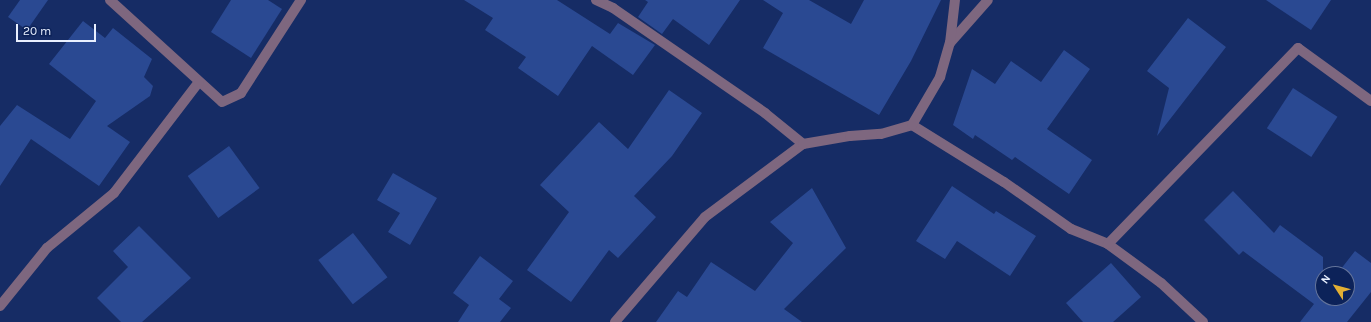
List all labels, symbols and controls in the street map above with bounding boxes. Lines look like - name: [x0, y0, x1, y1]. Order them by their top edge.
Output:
- scale bar: [18, 16, 98, 42]
- text: 20 m: [23, 24, 51, 38]
- north arrow: [1315, 266, 1355, 306]
- text: N: [1318, 272, 1333, 286]

